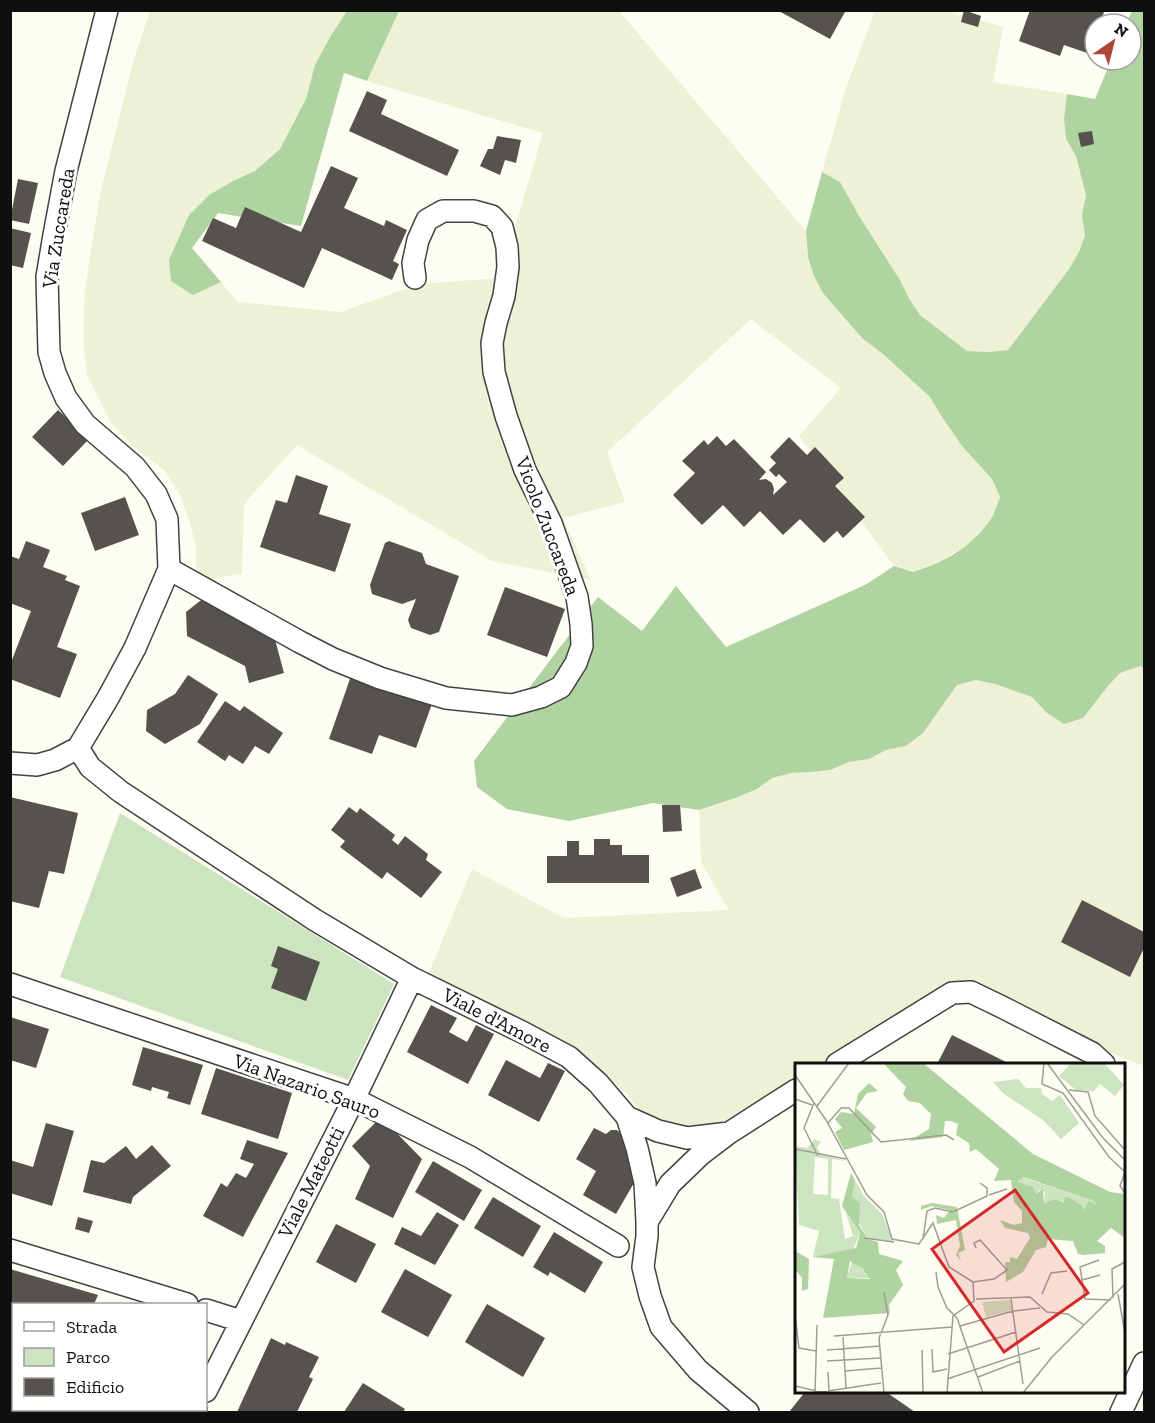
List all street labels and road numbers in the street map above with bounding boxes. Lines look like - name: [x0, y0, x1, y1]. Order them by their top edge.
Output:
- street label: Via Zuccareda: [36, 166, 79, 291]
- street label: Vicolo Zuccareda: [510, 452, 586, 599]
- street label: Viale d'Amore: [438, 982, 555, 1058]
- street label: Via Nazario Sauro: [229, 1048, 384, 1124]
- street label: Viale Mateotti: [272, 1122, 349, 1243]

